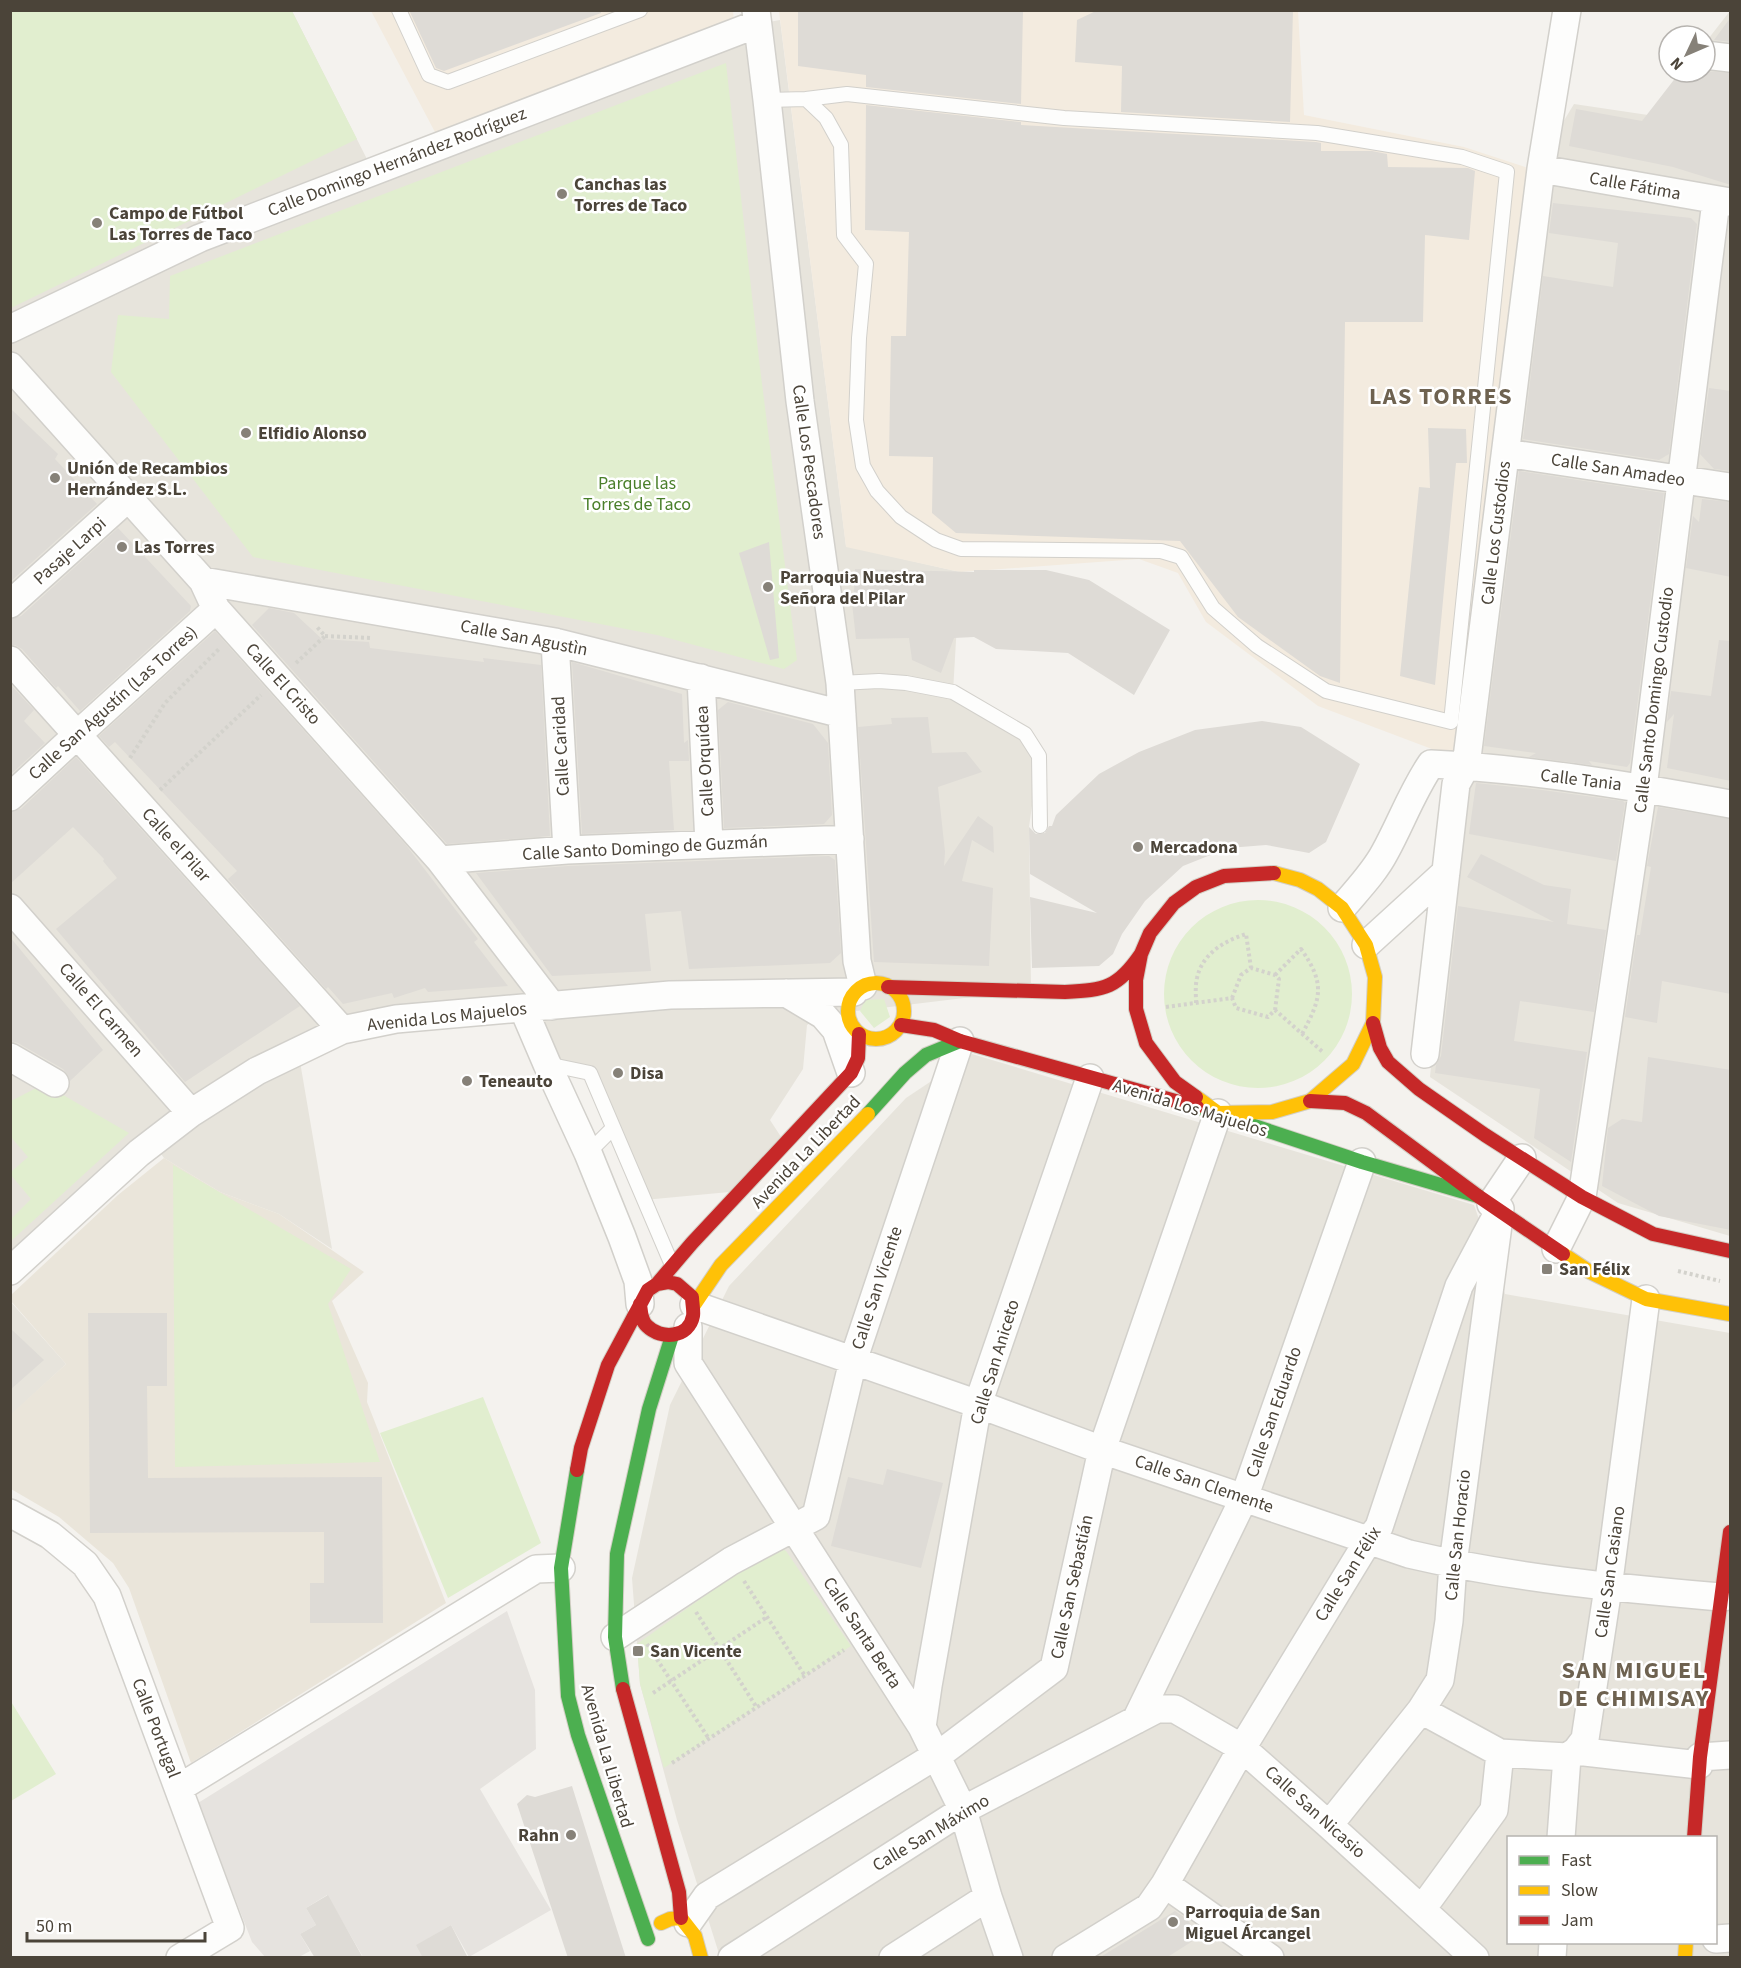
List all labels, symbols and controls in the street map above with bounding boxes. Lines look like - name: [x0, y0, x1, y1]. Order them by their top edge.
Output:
- north arrow: [1657, 24, 1717, 84]
- text: N: [1665, 52, 1689, 75]
- street label: Calle Domingo Hernández Rodríguez: [264, 101, 530, 223]
- street label: Calle Fátima: [1587, 166, 1683, 206]
- place label: Canchas las Torres de Taco: [574, 172, 687, 218]
- marker: Canchas las Torres de Taco: [555, 187, 569, 201]
- place label: Campo de Fútbol Las Torres de Taco: [109, 201, 253, 247]
- marker: Campo de Fútbol Las Torres de Taco: [90, 216, 104, 230]
- district label: LAS TORRES: [1369, 379, 1513, 414]
- street label: Calle Los Pescadores: [786, 383, 832, 541]
- place label: Elfidio Alonso: [258, 421, 367, 446]
- marker: Elfidio Alonso: [239, 426, 253, 440]
- street label: Calle San Amadeo: [1549, 447, 1687, 493]
- place label: Unión de Recambios Hernández S.L.: [67, 456, 228, 502]
- street label: Calle Los Custodios: [1475, 460, 1517, 606]
- marker: Unión de Recambios Hernández S.L.: [48, 471, 62, 485]
- park label: Parque las Torres de Taco: [583, 471, 691, 517]
- street label: Pasaje Larpi: [28, 511, 112, 591]
- place label: Las Torres: [134, 535, 214, 560]
- marker: Las Torres: [115, 540, 129, 554]
- place label: Parroquia Nuestra Señora del Pilar: [780, 565, 925, 611]
- marker: Parroquia Nuestra Señora del Pilar: [761, 580, 775, 594]
- street label: Calle Santo Domingo Custodio: [1628, 585, 1680, 815]
- street label: Calle San Agustìn: [458, 613, 590, 663]
- street label: Calle San Agustín (Las Torres): [23, 620, 203, 786]
- street label: Calle El Cristo: [239, 638, 327, 730]
- street label: Calle Caridad: [546, 695, 576, 797]
- street label: Calle Orquídea: [690, 705, 720, 817]
- street label: Calle Tania: [1539, 763, 1623, 797]
- street label: Calle el Pilar: [136, 802, 217, 888]
- street label: Calle Santo Domingo de Guzmán: [522, 829, 768, 867]
- place label: Mercadona: [1150, 835, 1238, 860]
- marker: Mercadona: [1131, 840, 1145, 854]
- street label: Calle El Carmen: [53, 957, 149, 1063]
- street label: Avenida Los Majuelos: [366, 996, 528, 1038]
- place label: Disa: [630, 1061, 664, 1086]
- marker: Disa: [611, 1066, 625, 1080]
- place label: Teneauto: [479, 1069, 553, 1094]
- street label: Avenida Los Majuelos: [1110, 1073, 1270, 1143]
- marker: Teneauto: [460, 1074, 474, 1088]
- street label: Avenida La Libertad: [745, 1090, 867, 1214]
- street label: Calle San Vicente: [845, 1223, 909, 1353]
- place label: San Félix: [1559, 1257, 1630, 1282]
- marker: San Félix: [1540, 1262, 1554, 1276]
- street label: Calle San Aniceto: [964, 1296, 1026, 1428]
- street label: Calle San Eduardo: [1240, 1343, 1308, 1481]
- street label: Calle San Clemente: [1131, 1449, 1277, 1520]
- street label: Calle San Horacio: [1439, 1468, 1477, 1602]
- street label: Calle San Casiano: [1588, 1504, 1632, 1640]
- street label: Calle San Sebastián: [1044, 1512, 1100, 1662]
- street label: Calle San Félix: [1309, 1522, 1387, 1626]
- street label: Calle Santa Berta: [817, 1572, 907, 1694]
- place label: San Vicente: [650, 1639, 742, 1664]
- marker: San Vicente: [631, 1644, 645, 1658]
- district label: SAN MIGUEL DE CHIMISAY: [1558, 1653, 1710, 1716]
- street label: Calle Portugal: [125, 1674, 187, 1782]
- street label: Avenida La Libertad: [575, 1681, 639, 1831]
- street label: Calle San Nicasio: [1259, 1760, 1371, 1864]
- street label: Calle San Máximo: [868, 1788, 994, 1878]
- place label: Rahn: [518, 1823, 559, 1848]
- marker: Rahn: [564, 1828, 578, 1842]
- legend: [1507, 1836, 1717, 1944]
- text: Fast: [1561, 1848, 1592, 1873]
- text: Slow: [1561, 1878, 1598, 1903]
- place label: Parroquia de San Miguel Árcangel: [1185, 1900, 1320, 1946]
- scale bar: [27, 1905, 206, 1943]
- text: Jam: [1561, 1908, 1594, 1933]
- text: 50 m: [36, 1914, 72, 1939]
- marker: Parroquia de San Miguel Árcangel: [1166, 1915, 1180, 1929]

